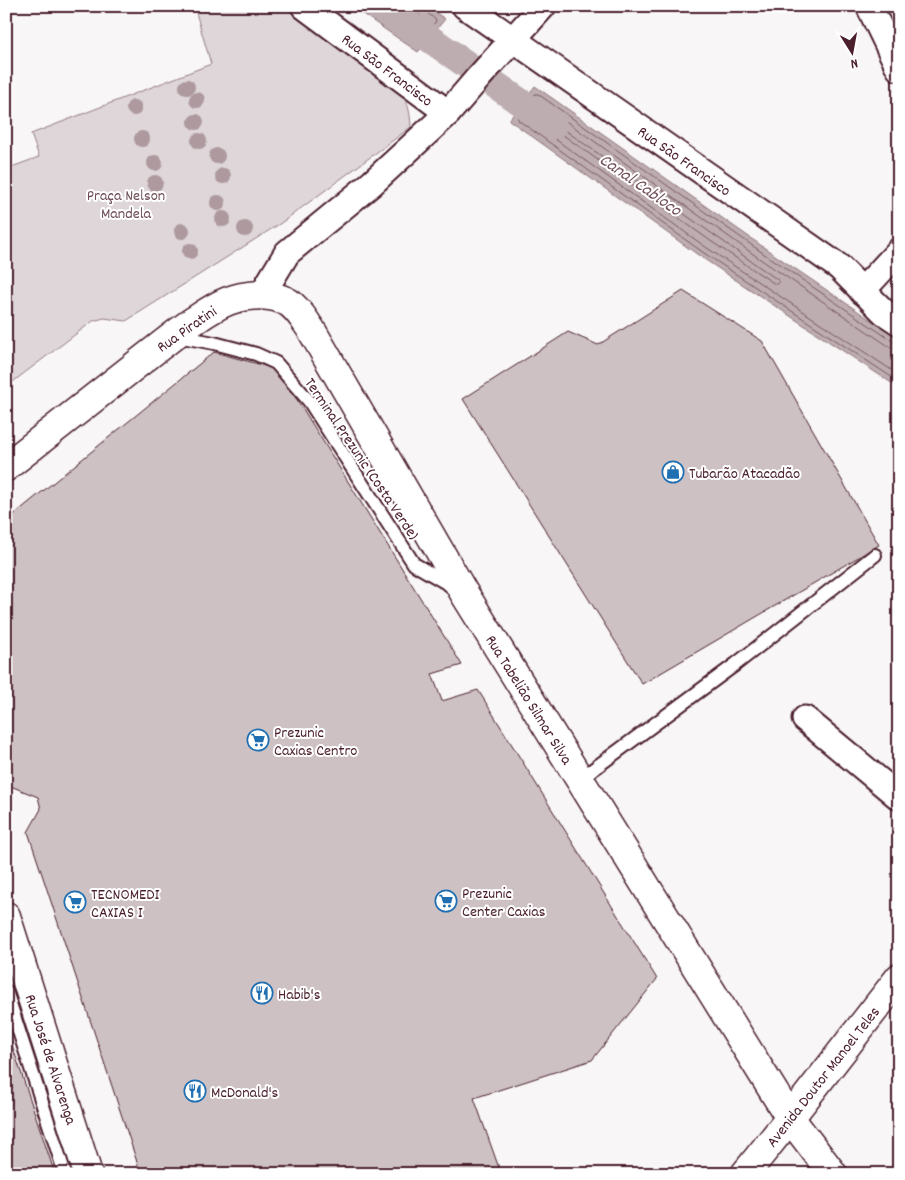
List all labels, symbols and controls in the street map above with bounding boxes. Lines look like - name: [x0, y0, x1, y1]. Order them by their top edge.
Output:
- north arrow: [828, 28, 878, 78]
- street label: Rua Sāo Francisco: [336, 29, 437, 113]
- text: N: [849, 52, 859, 73]
- street label: Rua São Francisco: [632, 121, 735, 203]
- water label: Canal Cabloco: [593, 149, 687, 224]
- park label: Praça Nelson Mandela: [87, 185, 165, 226]
- street label: Rua Piratini: [153, 301, 222, 359]
- street label: Terminal Prezunic (Costa Verde): [298, 374, 424, 545]
- shop icon: Tubarão Atacadão: [661, 460, 685, 484]
- place label: Tubarão Atacadão: [689, 463, 800, 486]
- street label: Rua Tabelião Silmar Silva: [479, 631, 577, 770]
- place label: Prezunic Caxias Centro: [274, 722, 357, 763]
- supermarket icon: Prezunic Caxias Centro: [246, 728, 270, 752]
- place label: Prezunic Center Caxias: [462, 883, 546, 924]
- place label: TECNOMEDI CAXIAS I: [91, 884, 160, 925]
- supermarket icon: Prezunic Center Caxias: [434, 889, 458, 913]
- supermarket icon: TECNOMEDI CAXIAS I: [63, 890, 87, 914]
- restaurant icon: Habib's: [250, 981, 274, 1005]
- place label: Habib's: [278, 984, 321, 1007]
- street label: Rua José de Alvarenga: [18, 992, 82, 1128]
- street label: Avenida Doutor Manoel Teles: [762, 1002, 887, 1153]
- restaurant icon: McDonald's: [183, 1079, 207, 1103]
- place label: McDonald's: [211, 1082, 279, 1105]

